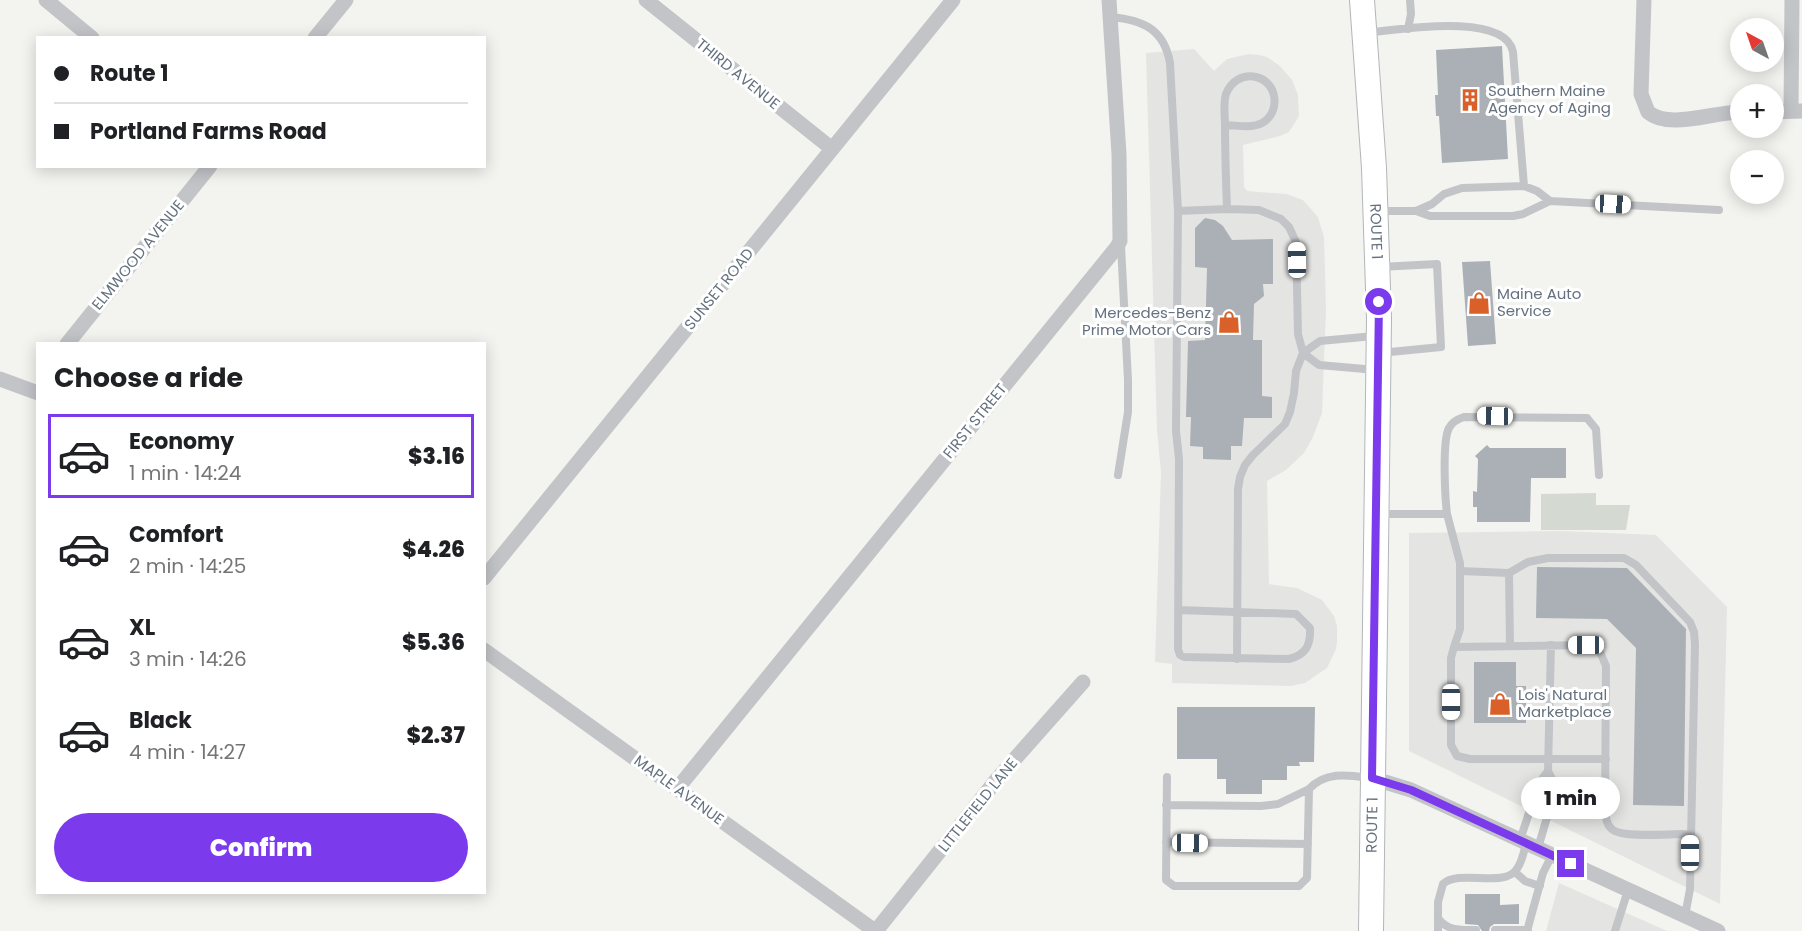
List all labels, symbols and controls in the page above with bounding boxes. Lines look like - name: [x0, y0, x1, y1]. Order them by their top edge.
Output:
- north arrow: [1730, 18, 1784, 72]
- map controls: [1730, 18, 1784, 204]
- street label: THIRD AVENUE: [692, 33, 785, 114]
- text: Route 1: [90, 58, 169, 89]
- place label: Southern Maine Agency of Aging: [1488, 80, 1611, 118]
- button: +: [1730, 84, 1784, 138]
- building icon: Southern Maine Agency of Aging: [1457, 87, 1483, 113]
- text: Portland Farms Road: [90, 116, 327, 147]
- button: −: [1730, 150, 1784, 204]
- car: [1595, 194, 1631, 214]
- street label: ELMWOOD AVENUE: [87, 195, 189, 314]
- street label: ROUTE 1: [1365, 203, 1388, 260]
- car: [1288, 242, 1306, 278]
- street label: SUNSET ROAD: [679, 243, 758, 334]
- place label: Maine Auto Service: [1497, 283, 1581, 321]
- route start: [1365, 288, 1392, 315]
- shop icon: Maine Auto Service: [1466, 290, 1492, 316]
- place label: Mercedes-Benz Prime Motor Cars: [1082, 302, 1211, 340]
- shop icon: Mercedes-Benz Prime Motor Cars: [1216, 309, 1242, 335]
- text: Choose a ride: [54, 359, 243, 396]
- street label: FIRST STREET: [938, 379, 1011, 463]
- car: [1477, 407, 1513, 425]
- text: Economy: [129, 426, 234, 457]
- icon: car: [57, 429, 111, 483]
- text: $3.16: [408, 441, 465, 472]
- text: 1 min · 14:24: [129, 459, 241, 487]
- text: Comfort: [129, 519, 223, 550]
- icon: car: [57, 522, 111, 576]
- text: $4.26: [402, 534, 465, 565]
- text: 2 min · 14:25: [129, 552, 246, 580]
- text: XL: [129, 612, 155, 643]
- icon: car: [57, 615, 111, 669]
- text: $5.36: [402, 627, 465, 658]
- car: [1568, 636, 1604, 654]
- text: 3 min · 14:26: [129, 645, 247, 673]
- car: [1442, 684, 1460, 720]
- place label: Lois' Natural Marketplace: [1518, 684, 1612, 722]
- shop icon: Lois' Natural Marketplace: [1487, 691, 1513, 717]
- text: Black: [129, 705, 192, 736]
- icon: car: [57, 708, 111, 762]
- text: $2.37: [406, 720, 465, 751]
- text: 4 min · 14:27: [129, 738, 246, 766]
- street label: MAPLE AVENUE: [630, 750, 728, 829]
- street label: LITTLEFIELD LANE: [933, 753, 1022, 856]
- callout: 1 min: [1522, 777, 1620, 819]
- text: 1 min: [1544, 784, 1597, 812]
- street label: ROUTE 1: [1361, 797, 1382, 853]
- button: Confirm: [54, 813, 468, 882]
- car: [1172, 834, 1208, 852]
- car: [1681, 835, 1699, 871]
- route end: [1557, 850, 1584, 877]

